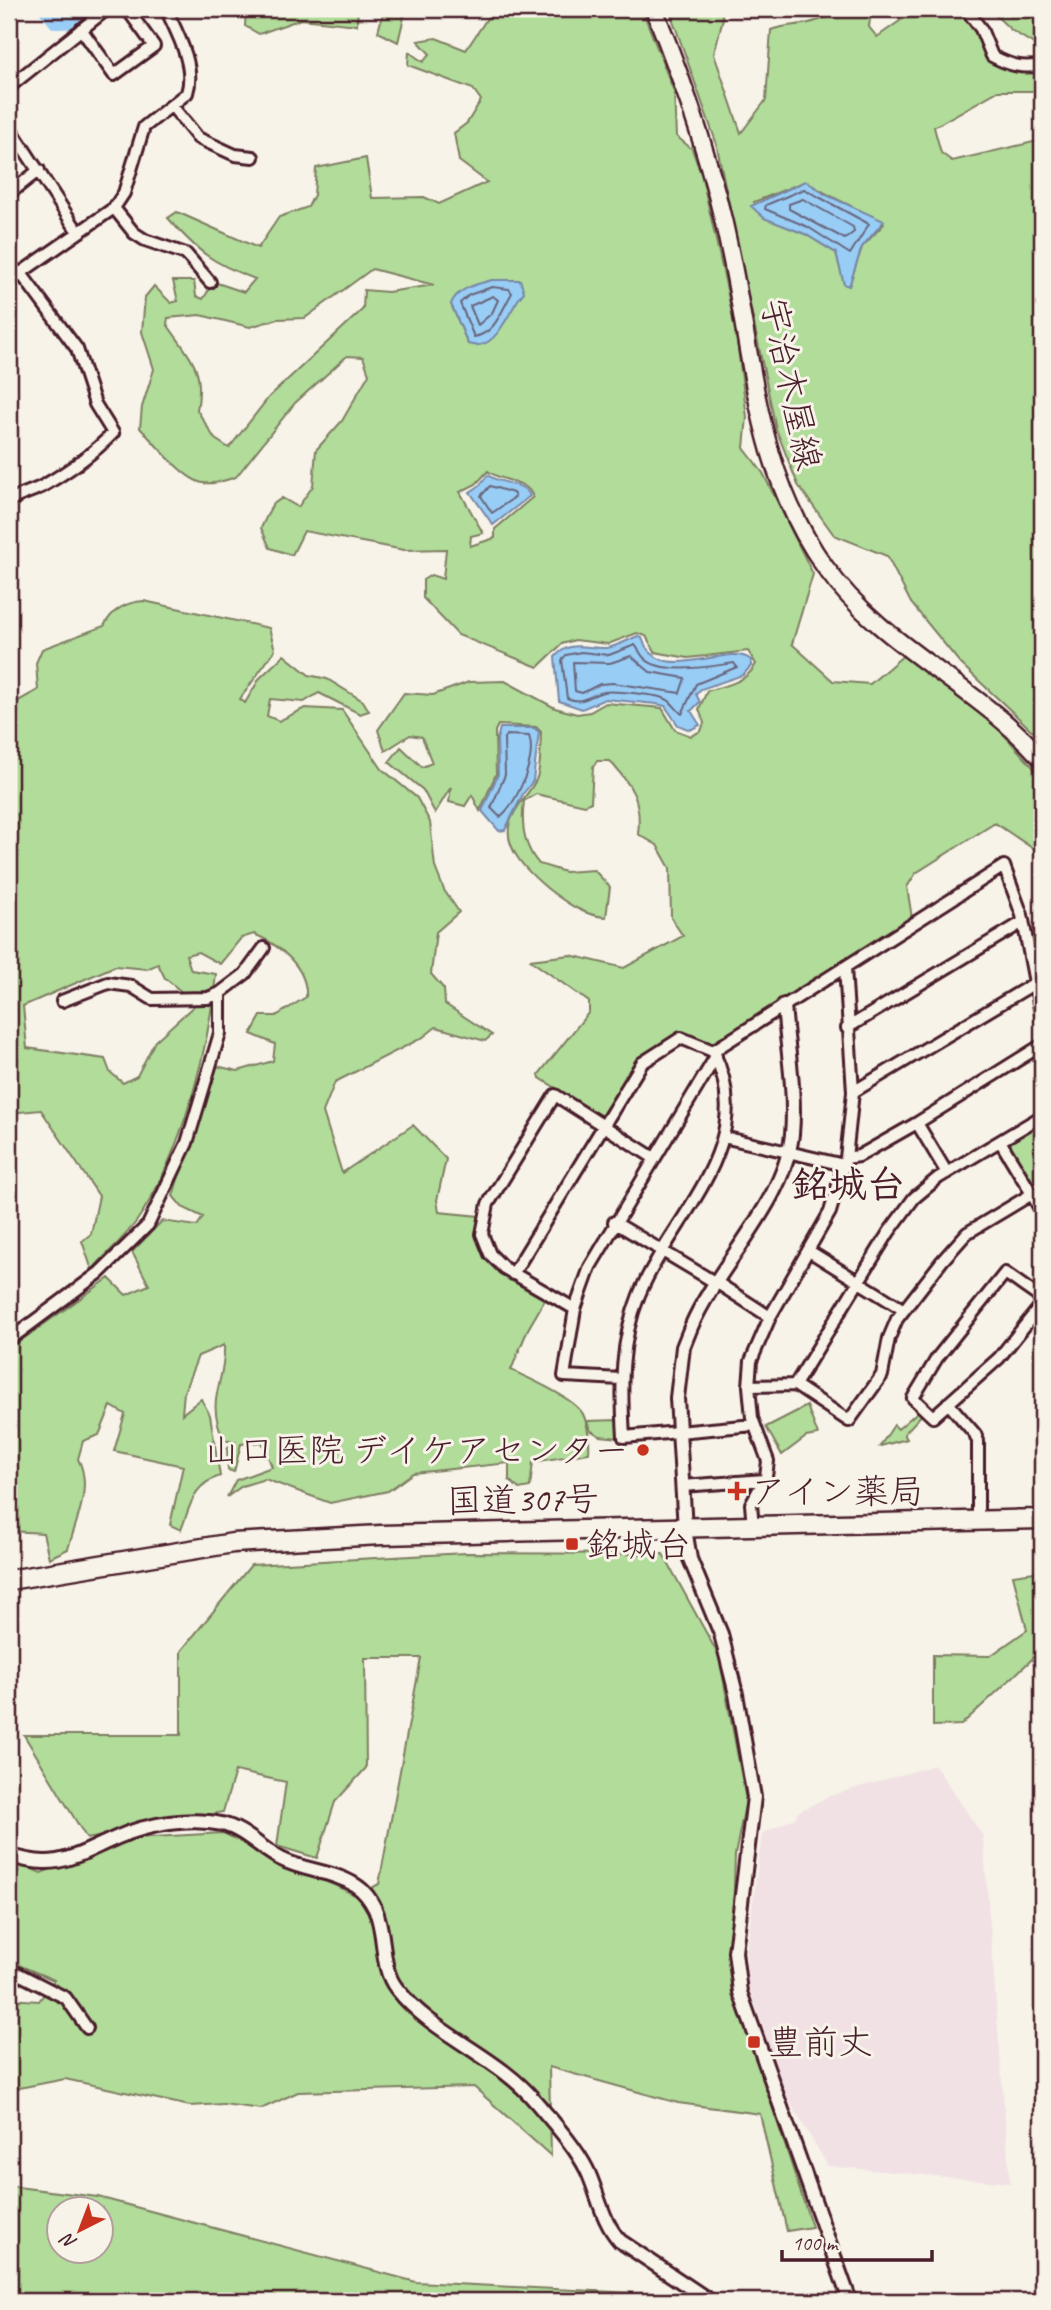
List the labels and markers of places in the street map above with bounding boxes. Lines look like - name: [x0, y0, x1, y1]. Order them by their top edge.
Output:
- place label: 山口医院 デイケアセンター: [204, 1428, 629, 1473]
- marker: 山口医院 デイケアセンター: [635, 1442, 651, 1458]
- place label: アイン薬局: [751, 1469, 924, 1514]
- marker: アイン薬局: [729, 1483, 745, 1499]
- place label: 銘城台: [586, 1522, 691, 1567]
- marker: 銘城台: [564, 1536, 580, 1552]
- place label: 豊前丈: [768, 2020, 873, 2065]
- marker: 豊前丈: [746, 2034, 762, 2050]

